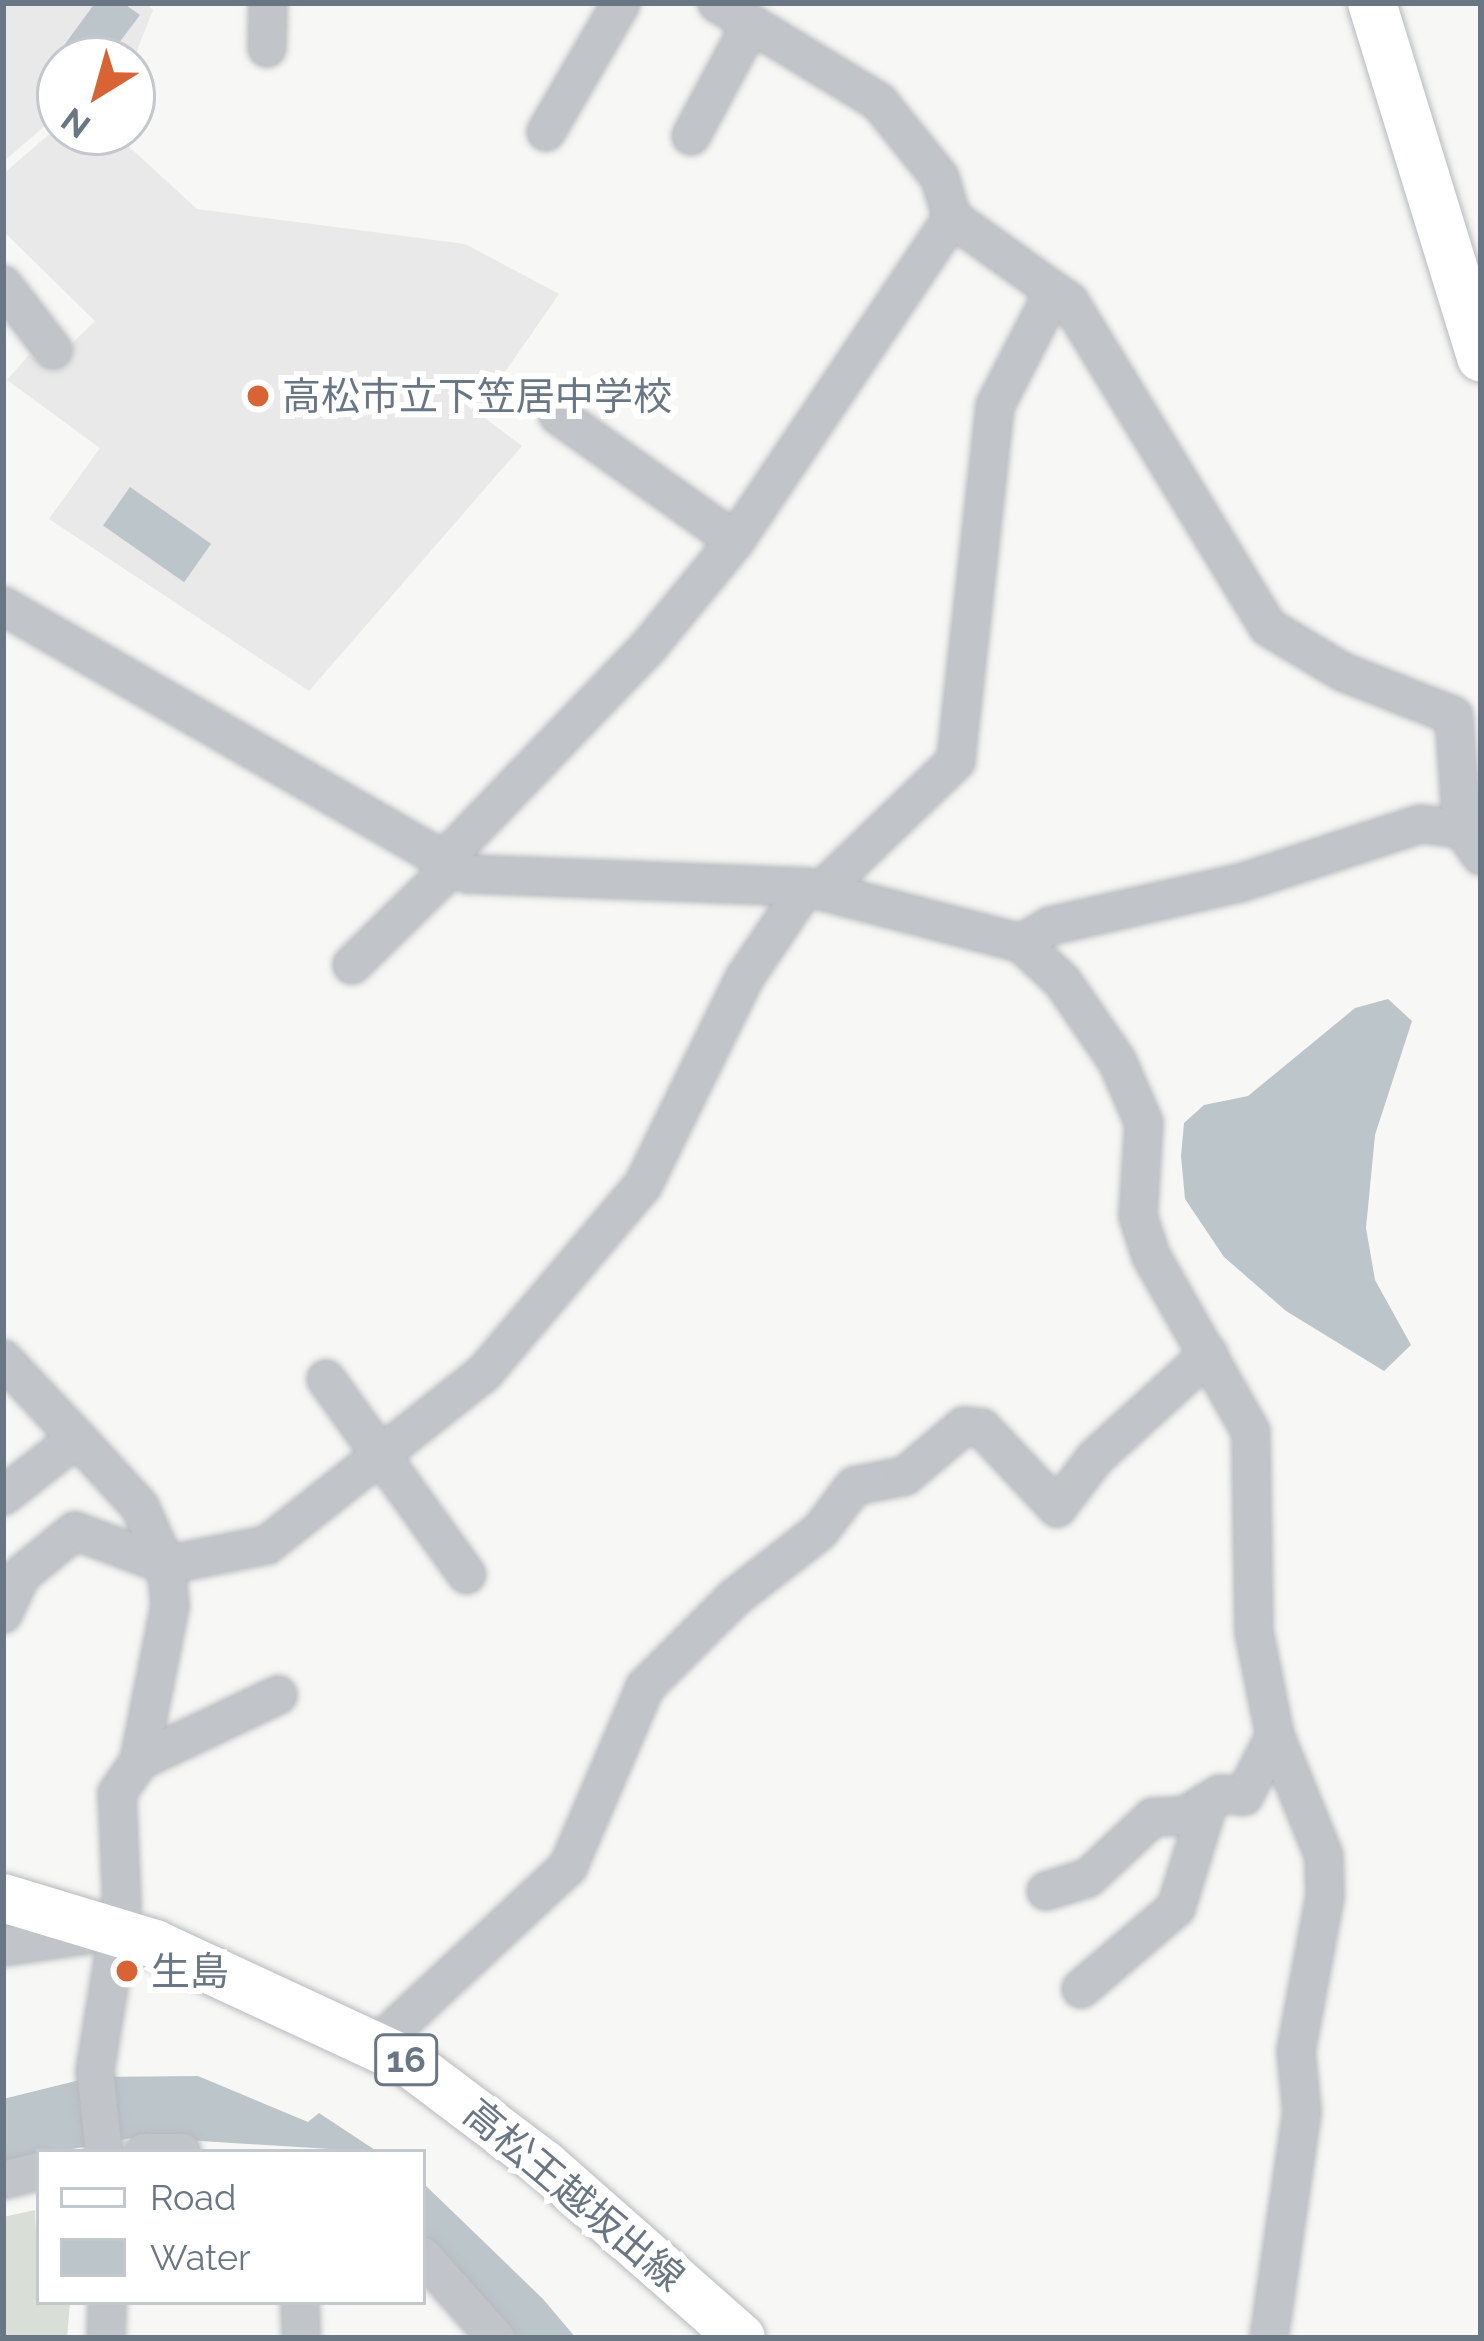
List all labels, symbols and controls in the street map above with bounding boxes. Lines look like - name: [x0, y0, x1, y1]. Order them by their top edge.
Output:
- north arrow: [36, 36, 156, 156]
- text: N: [54, 100, 98, 146]
- place label: 高松市立下笠居中学校: [282, 373, 672, 419]
- marker: 高松市立下笠居中学校: [245, 383, 271, 409]
- place label: 生島: [151, 1948, 229, 1994]
- marker: 生島: [114, 1958, 140, 1984]
- road number: 16: [373, 2030, 439, 2090]
- street label: 高松王越坂出線: [454, 2089, 694, 2301]
- legend: [36, 2149, 426, 2305]
- text: Road: [150, 2176, 236, 2218]
- text: Water: [150, 2236, 251, 2278]

